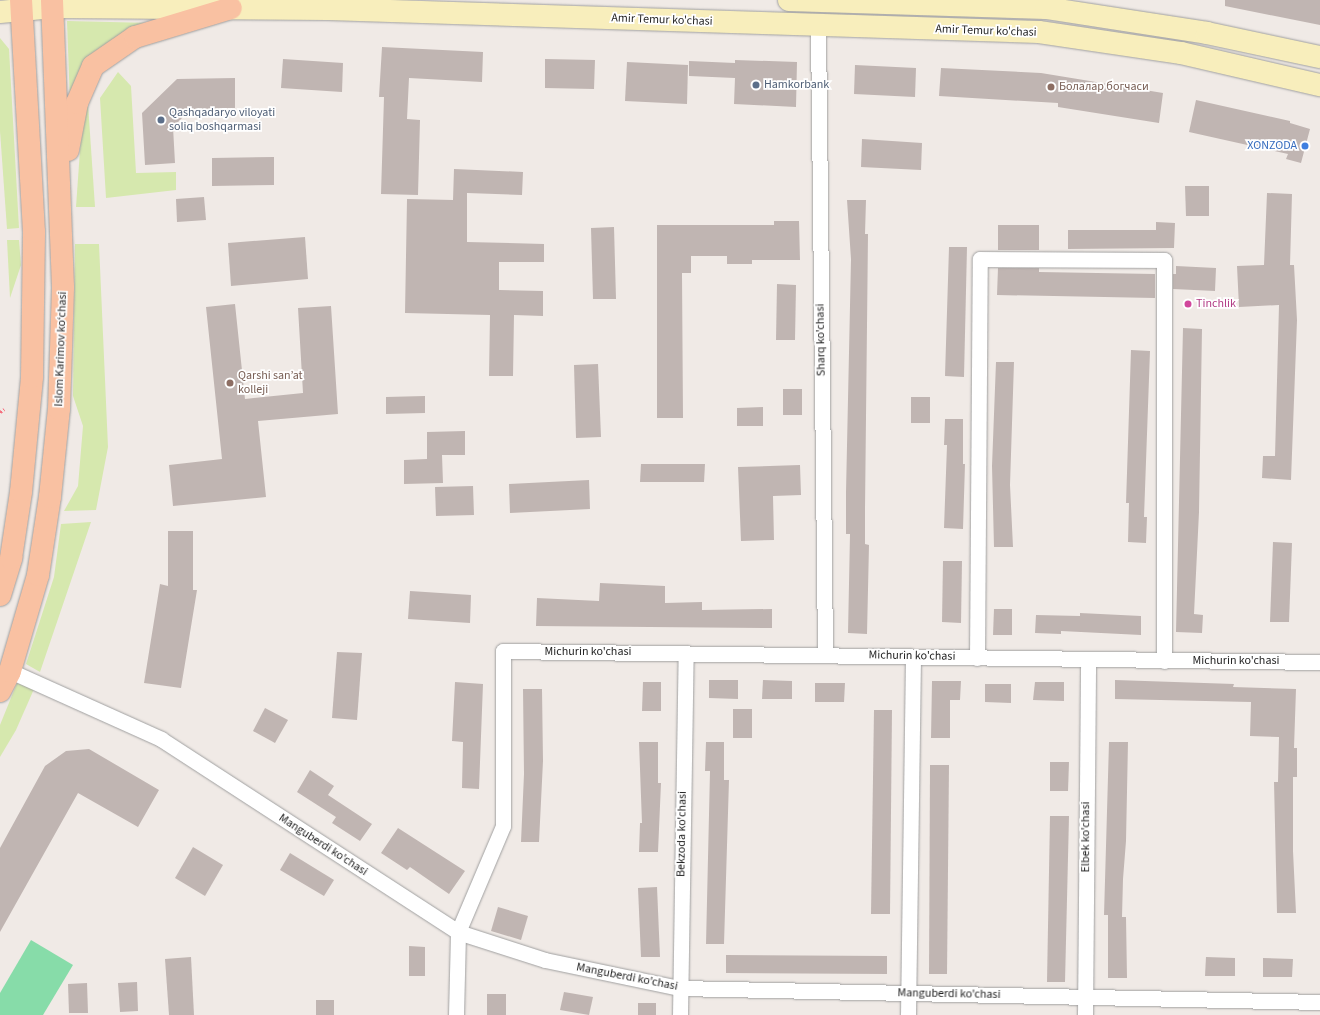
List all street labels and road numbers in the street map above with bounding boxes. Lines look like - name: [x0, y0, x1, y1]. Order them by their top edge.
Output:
- street label: Amir Temur ko'chasi: [611, 11, 713, 29]
- street label: Amir Temur ko'chasi: [935, 22, 1037, 40]
- street label: Islom Karimov ko‘chasi: [52, 291, 70, 407]
- street label: Sharq ko'chasi: [813, 304, 829, 376]
- street label: Michurin ko'chasi: [545, 645, 631, 659]
- street label: Michurin ko'chasi: [868, 648, 956, 664]
- street label: Michurin ko'chasi: [1193, 654, 1279, 668]
- street label: Bekzoda ko'chasi: [674, 791, 690, 877]
- street label: Elbek ko'chasi: [1079, 802, 1093, 872]
- street label: Manguberdi ko'chasi: [276, 811, 370, 879]
- street label: Manguberdi ko'chasi: [575, 960, 679, 994]
- street label: Manguberdi ko'chasi: [897, 986, 1001, 1002]

